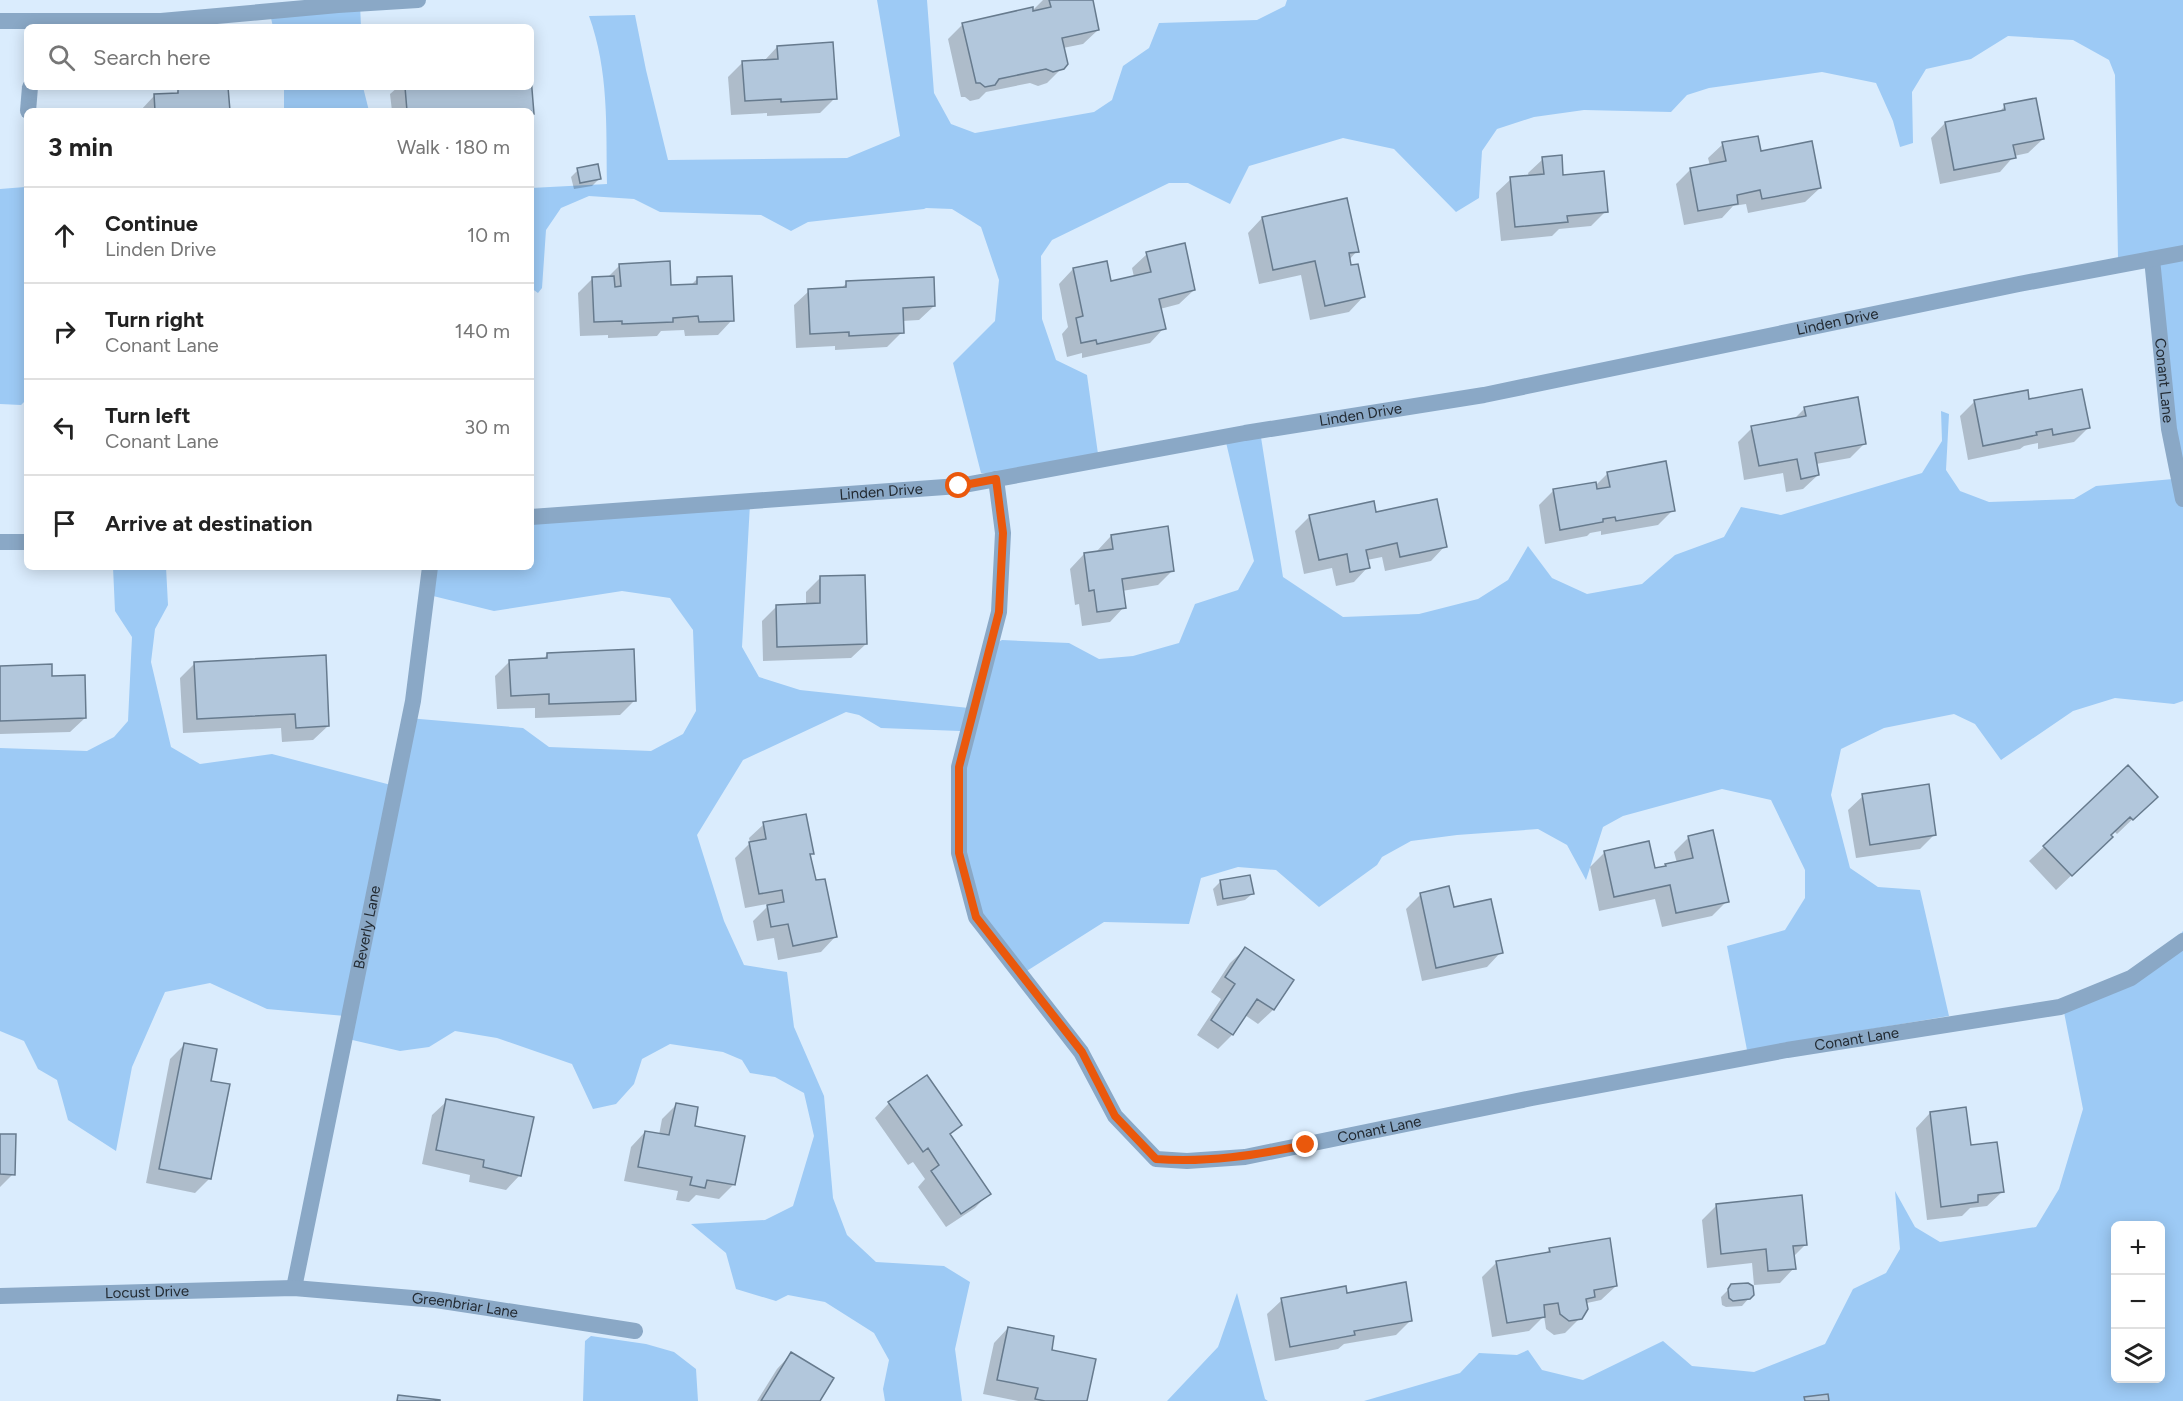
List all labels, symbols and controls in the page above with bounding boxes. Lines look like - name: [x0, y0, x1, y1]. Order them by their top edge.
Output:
- search box: [24, 24, 534, 90]
- icon: search: [45, 41, 78, 74]
- text: Search here: [93, 44, 211, 71]
- text: 3 min: [48, 131, 113, 163]
- text: Walk · 180 m: [397, 135, 510, 159]
- text: Continue: [105, 210, 198, 237]
- icon: ahead: [48, 219, 81, 252]
- text: 10 m: [467, 223, 510, 247]
- text: Linden Drive: [105, 237, 216, 261]
- street label: Linden Drive: [1795, 304, 1880, 339]
- text: Turn right: [105, 306, 204, 333]
- icon: right: [48, 315, 81, 348]
- text: 140 m: [455, 319, 510, 343]
- text: Conant Lane: [105, 333, 219, 357]
- street label: Conant Lane: [2151, 337, 2177, 424]
- street label: Linden Drive: [1318, 399, 1403, 430]
- text: Turn left: [105, 402, 191, 429]
- icon: left: [48, 411, 81, 444]
- text: 30 m: [464, 415, 510, 439]
- text: Conant Lane: [105, 429, 219, 453]
- route start: [945, 472, 971, 498]
- street label: Linden Drive: [839, 480, 923, 504]
- icon: arrive: [48, 507, 81, 540]
- text: Arrive at destination: [105, 510, 313, 537]
- street label: Beverly Lane: [350, 884, 384, 971]
- street label: Conant Lane: [1813, 1023, 1900, 1055]
- street label: Conant Lane: [1336, 1112, 1423, 1147]
- route end: [1292, 1131, 1318, 1157]
- map controls: [2111, 1221, 2165, 1383]
- button: +: [2111, 1221, 2165, 1275]
- button: −: [2111, 1275, 2165, 1329]
- street label: Locust Drive: [105, 1282, 189, 1302]
- street label: Greenbriar Lane: [411, 1289, 519, 1322]
- button: layers: [2111, 1329, 2165, 1383]

